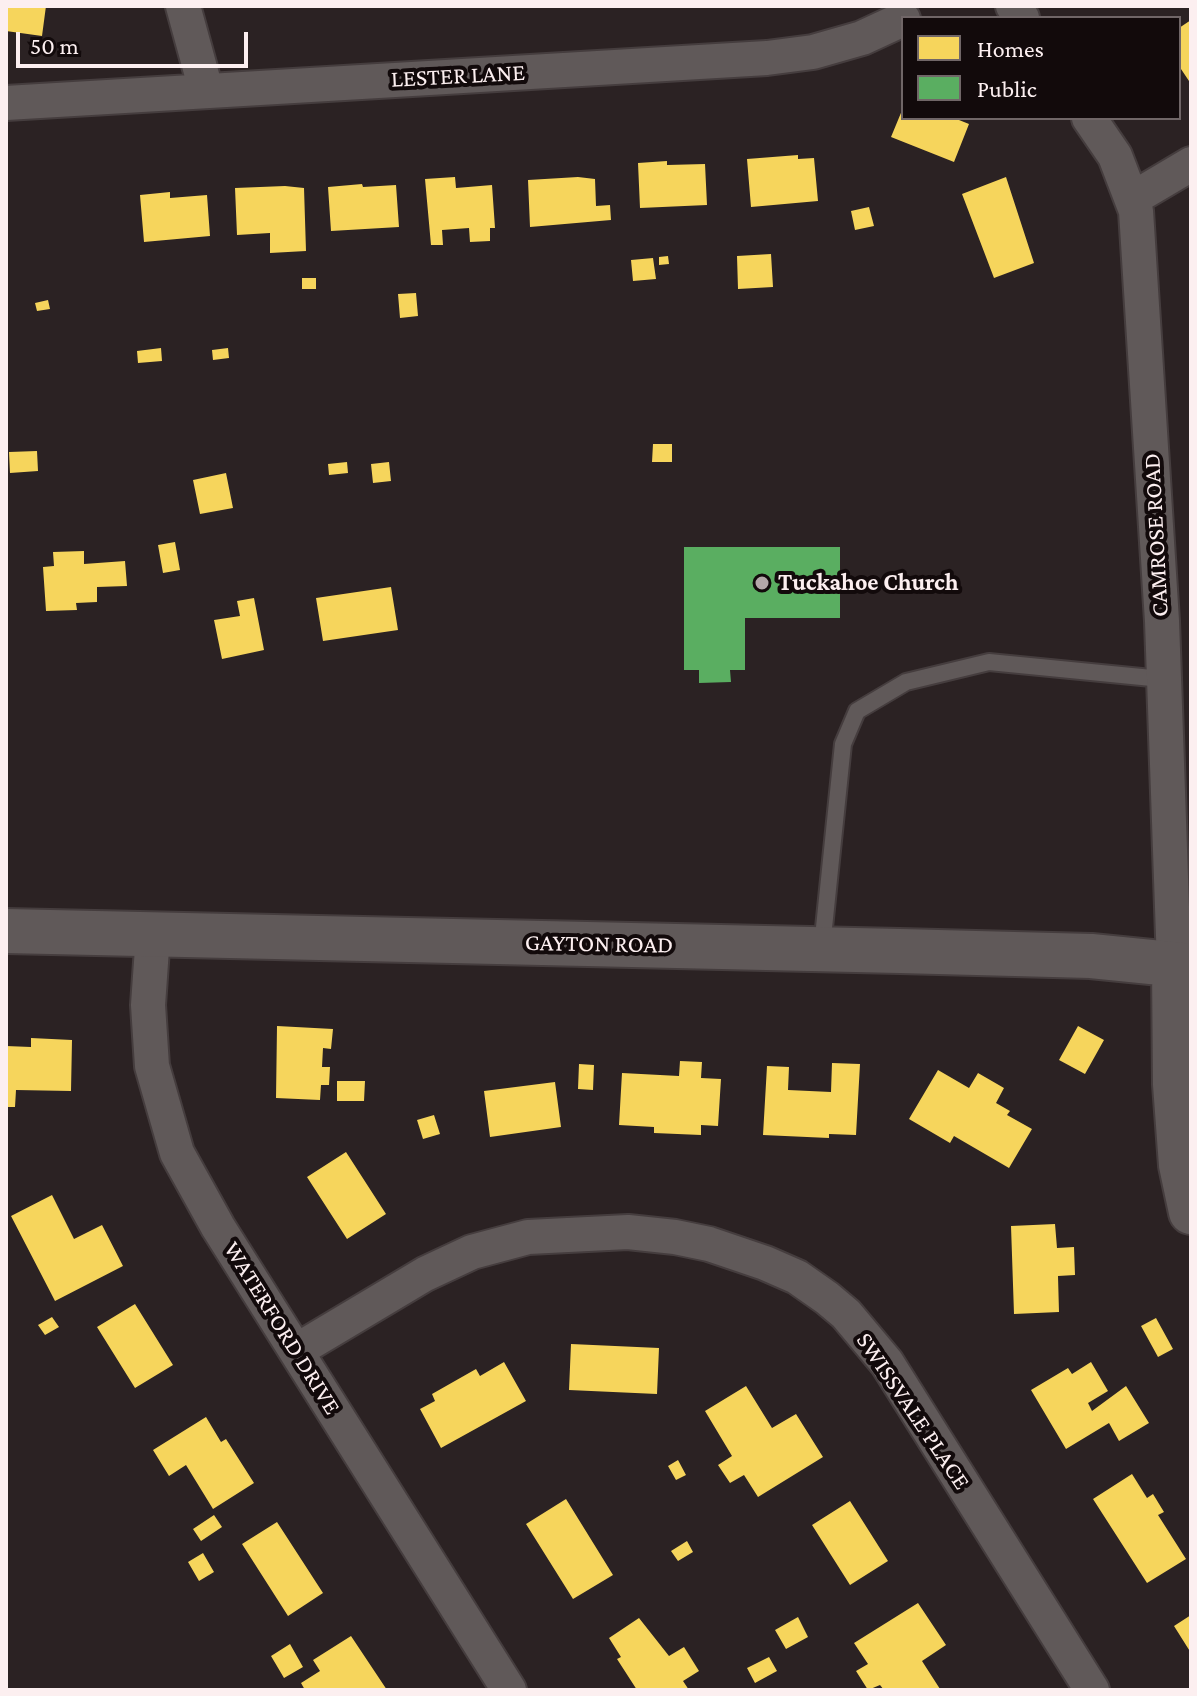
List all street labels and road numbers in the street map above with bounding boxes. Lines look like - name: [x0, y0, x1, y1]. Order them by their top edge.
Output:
- street label: LESTER LANE: [390, 58, 526, 94]
- street label: CAMROSE ROAD: [1137, 452, 1175, 618]
- street label: GAYTON ROAD: [525, 928, 673, 960]
- street label: WATERFORD DRIVE: [217, 1236, 347, 1420]
- street label: SWISSVALE PLACE: [850, 1327, 976, 1495]

